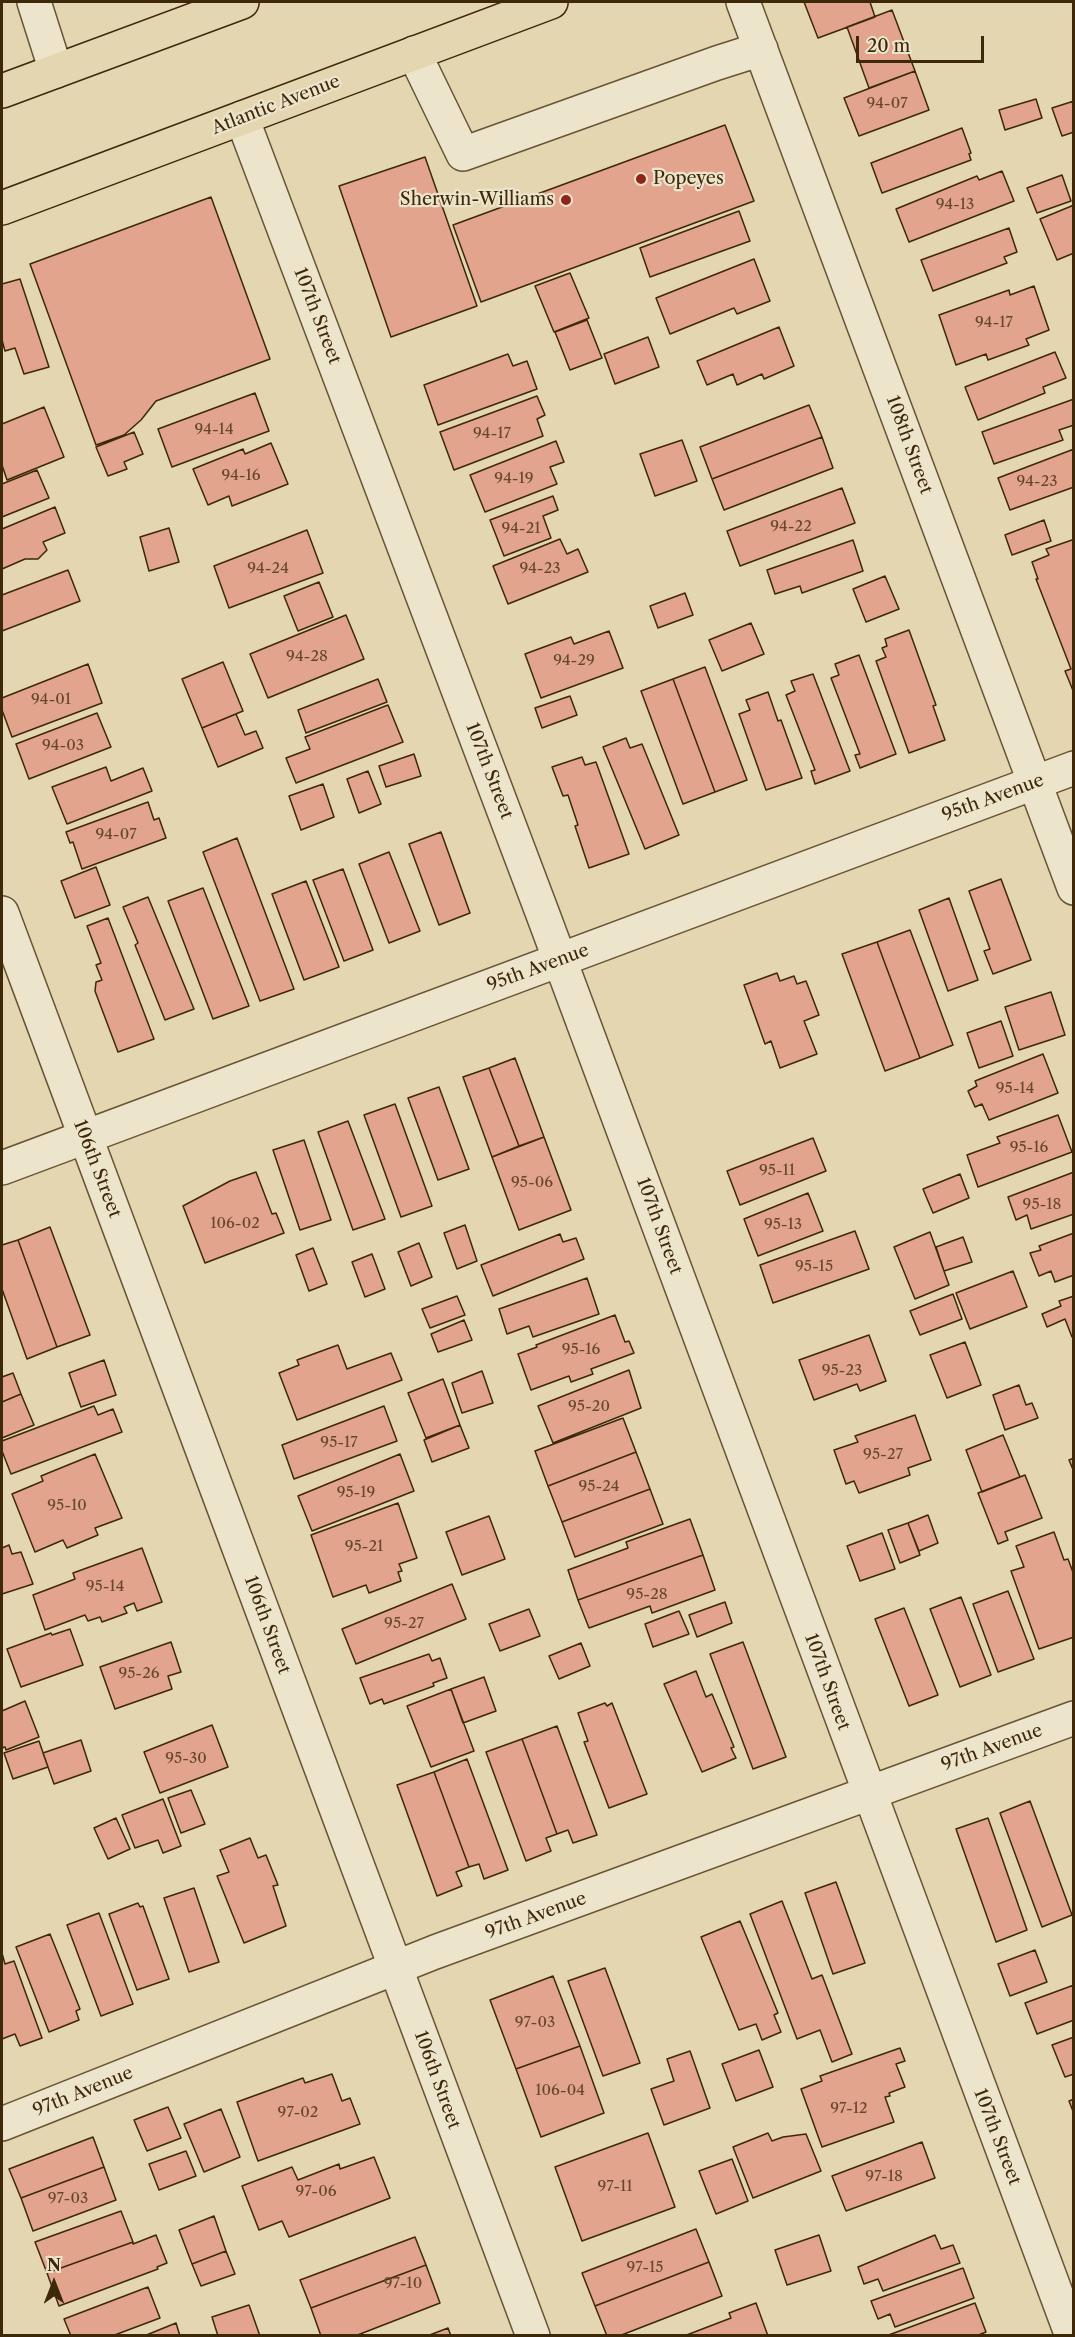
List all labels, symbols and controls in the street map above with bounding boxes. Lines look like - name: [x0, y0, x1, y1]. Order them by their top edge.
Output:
- scale bar: [859, 24, 986, 62]
- text: 20 m: [867, 35, 910, 57]
- street label: Atlantic Avenue: [209, 71, 343, 139]
- house number: 94-07: [866, 95, 908, 113]
- place label: Popeyes: [653, 168, 724, 190]
- marker: Popeyes: [634, 172, 648, 186]
- place label: Sherwin-Williams: [400, 189, 554, 211]
- marker: Sherwin-Williams: [559, 193, 573, 207]
- house number: 94-13: [936, 196, 974, 214]
- street label: 107th Street: [289, 265, 345, 367]
- house number: 94-17: [975, 314, 1013, 332]
- street label: 108th Street: [881, 393, 937, 497]
- house number: 94-14: [194, 421, 234, 439]
- house number: 94-17: [473, 425, 511, 443]
- house number: 94-16: [221, 467, 261, 485]
- house number: 94-19: [494, 470, 534, 488]
- house number: 94-23: [1016, 473, 1058, 491]
- house number: 94-22: [770, 518, 812, 536]
- house number: 94-21: [501, 520, 541, 538]
- house number: 94-24: [247, 560, 289, 578]
- house number: 94-23: [519, 560, 561, 578]
- house number: 94-28: [286, 648, 328, 666]
- house number: 94-29: [553, 652, 595, 670]
- house number: 94-01: [31, 691, 71, 709]
- street label: 107th Street: [461, 720, 517, 822]
- house number: 94-03: [42, 737, 84, 755]
- street label: 95th Avenue: [939, 770, 1047, 826]
- house number: 94-07: [95, 826, 137, 844]
- street label: 95th Avenue: [484, 940, 592, 996]
- house number: 95-14: [996, 1080, 1034, 1098]
- street label: 106th Street: [68, 1117, 126, 1221]
- house number: 95-16: [1010, 1139, 1048, 1157]
- house number: 95-11: [759, 1162, 795, 1180]
- house number: 95-06: [511, 1174, 553, 1192]
- street label: 107th Street: [632, 1175, 686, 1277]
- house number: 95-18: [1023, 1196, 1061, 1214]
- house number: 106-02: [210, 1215, 260, 1233]
- house number: 95-13: [764, 1216, 802, 1234]
- house number: 95-15: [795, 1258, 833, 1276]
- house number: 95-16: [562, 1341, 600, 1359]
- house number: 95-23: [822, 1362, 862, 1380]
- house number: 95-20: [568, 1398, 610, 1416]
- house number: 95-17: [320, 1434, 358, 1452]
- house number: 95-27: [863, 1446, 903, 1464]
- house number: 95-24: [578, 1478, 620, 1496]
- house number: 95-19: [337, 1484, 375, 1502]
- house number: 95-10: [47, 1497, 87, 1515]
- house number: 95-21: [345, 1538, 383, 1556]
- street label: 106th Street: [239, 1573, 295, 1677]
- house number: 95-14: [86, 1578, 124, 1596]
- house number: 95-28: [626, 1586, 668, 1604]
- house number: 95-27: [384, 1615, 424, 1633]
- street label: 107th Street: [800, 1631, 854, 1733]
- house number: 95-26: [118, 1665, 160, 1683]
- street label: 97th Avenue: [939, 1720, 1045, 1776]
- house number: 95-30: [165, 1750, 207, 1768]
- street label: 97th Avenue: [483, 1888, 589, 1944]
- house number: 97-03: [515, 2014, 555, 2032]
- street label: 106th Street: [409, 2028, 465, 2132]
- street label: 97th Avenue: [30, 2062, 136, 2122]
- house number: 106-04: [535, 2082, 585, 2100]
- street label: 107th Street: [969, 2086, 1025, 2188]
- house number: 97-12: [830, 2100, 868, 2118]
- house number: 97-02: [278, 2104, 318, 2122]
- house number: 97-18: [865, 2168, 903, 2186]
- house number: 97-11: [597, 2178, 633, 2196]
- house number: 97-06: [296, 2183, 336, 2201]
- house number: 97-03: [48, 2190, 88, 2208]
- north arrow: [24, 2253, 84, 2313]
- text: N: [47, 2255, 61, 2275]
- house number: 97-15: [627, 2259, 663, 2277]
- house number: 97-10: [384, 2275, 422, 2293]

